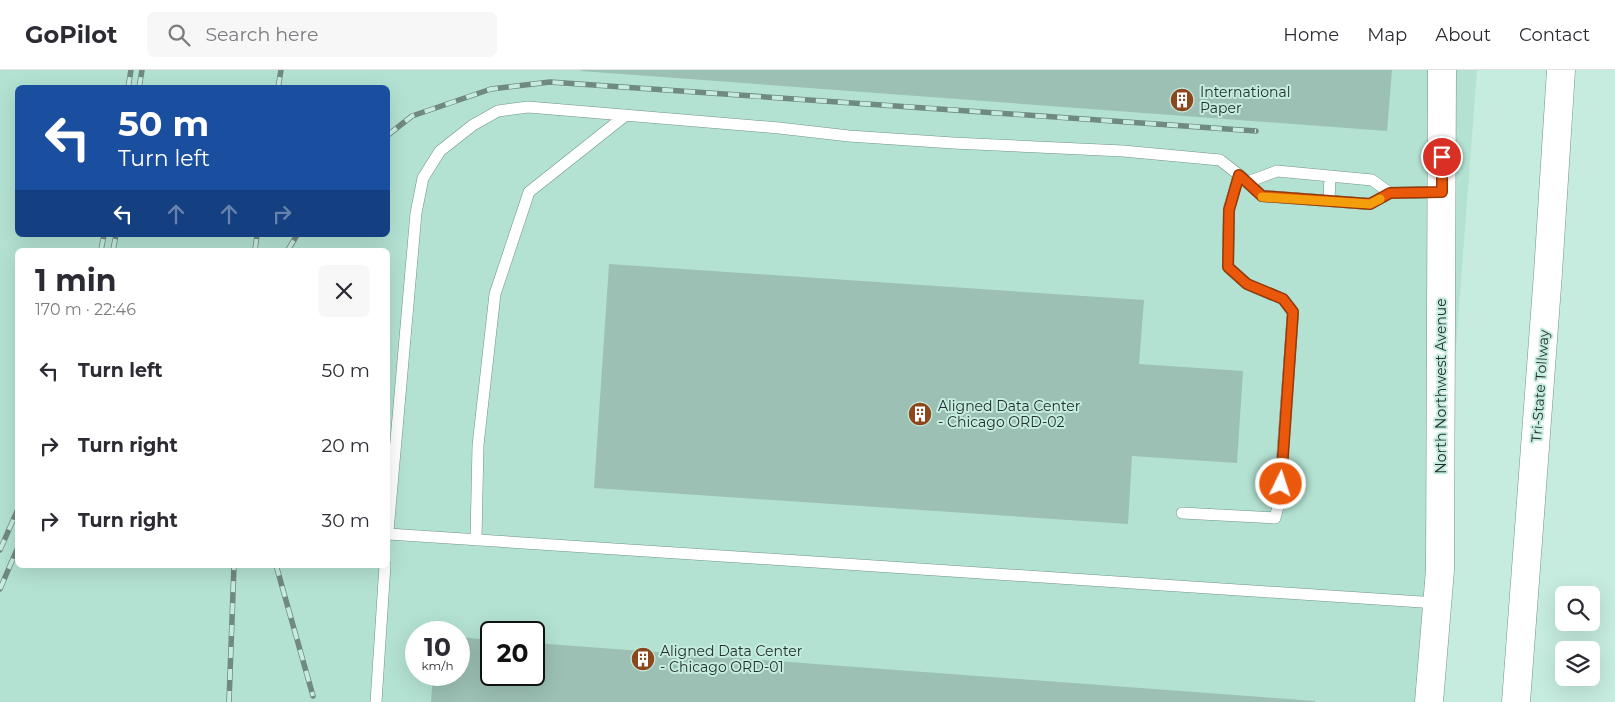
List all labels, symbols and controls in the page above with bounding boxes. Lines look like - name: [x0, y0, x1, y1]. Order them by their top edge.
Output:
- search box: [147, 12, 497, 57]
- text: GoPilot: [25, 20, 117, 49]
- icon: search: [165, 21, 193, 49]
- text: Search here: [205, 23, 318, 46]
- text: Home: [1283, 24, 1339, 46]
- text: Map: [1367, 24, 1407, 46]
- text: About: [1435, 24, 1491, 46]
- text: Contact: [1519, 24, 1590, 46]
- place label: International Paper: [1200, 83, 1291, 117]
- building icon: International Paper: [1169, 87, 1195, 113]
- text: 50 m: [118, 102, 209, 145]
- icon: left: [35, 105, 100, 170]
- pin: [1421, 136, 1463, 178]
- icon: arrive: [1428, 143, 1456, 171]
- text: Turn left: [118, 145, 210, 172]
- icon: left: [109, 200, 137, 228]
- icon: ahead: [162, 200, 190, 228]
- icon: ahead: [215, 200, 243, 228]
- icon: right: [268, 200, 296, 228]
- text: 1 min: [35, 262, 116, 299]
- button: close: [318, 265, 370, 317]
- street label: North Northwest Avenue: [1432, 298, 1450, 474]
- text: 170 m · 22:46: [35, 300, 136, 319]
- street label: Tri-State Tollway: [1527, 328, 1553, 443]
- icon: left: [35, 357, 63, 385]
- text: Turn left: [78, 359, 163, 382]
- text: 50 m: [322, 359, 370, 382]
- place label: Aligned Data Center - Chicago ORD-02: [938, 397, 1081, 431]
- building icon: Aligned Data Center - Chicago ORD-02: [907, 401, 933, 427]
- icon: right: [35, 432, 63, 460]
- text: Turn right: [78, 434, 178, 457]
- text: 20 m: [322, 434, 370, 457]
- position arrow: [1254, 457, 1306, 509]
- icon: right: [35, 507, 63, 535]
- text: Turn right: [78, 509, 178, 532]
- text: 30 m: [322, 509, 370, 532]
- map controls: [1555, 586, 1600, 686]
- button: search: [1555, 586, 1600, 631]
- speed limit sign: 20: [480, 621, 545, 686]
- text: 10: [424, 632, 451, 662]
- button: layers: [1555, 641, 1600, 686]
- place label: Aligned Data Center - Chicago ORD-01: [660, 642, 803, 676]
- building icon: Aligned Data Center - Chicago ORD-01: [630, 646, 656, 672]
- text: km/h: [421, 658, 454, 673]

